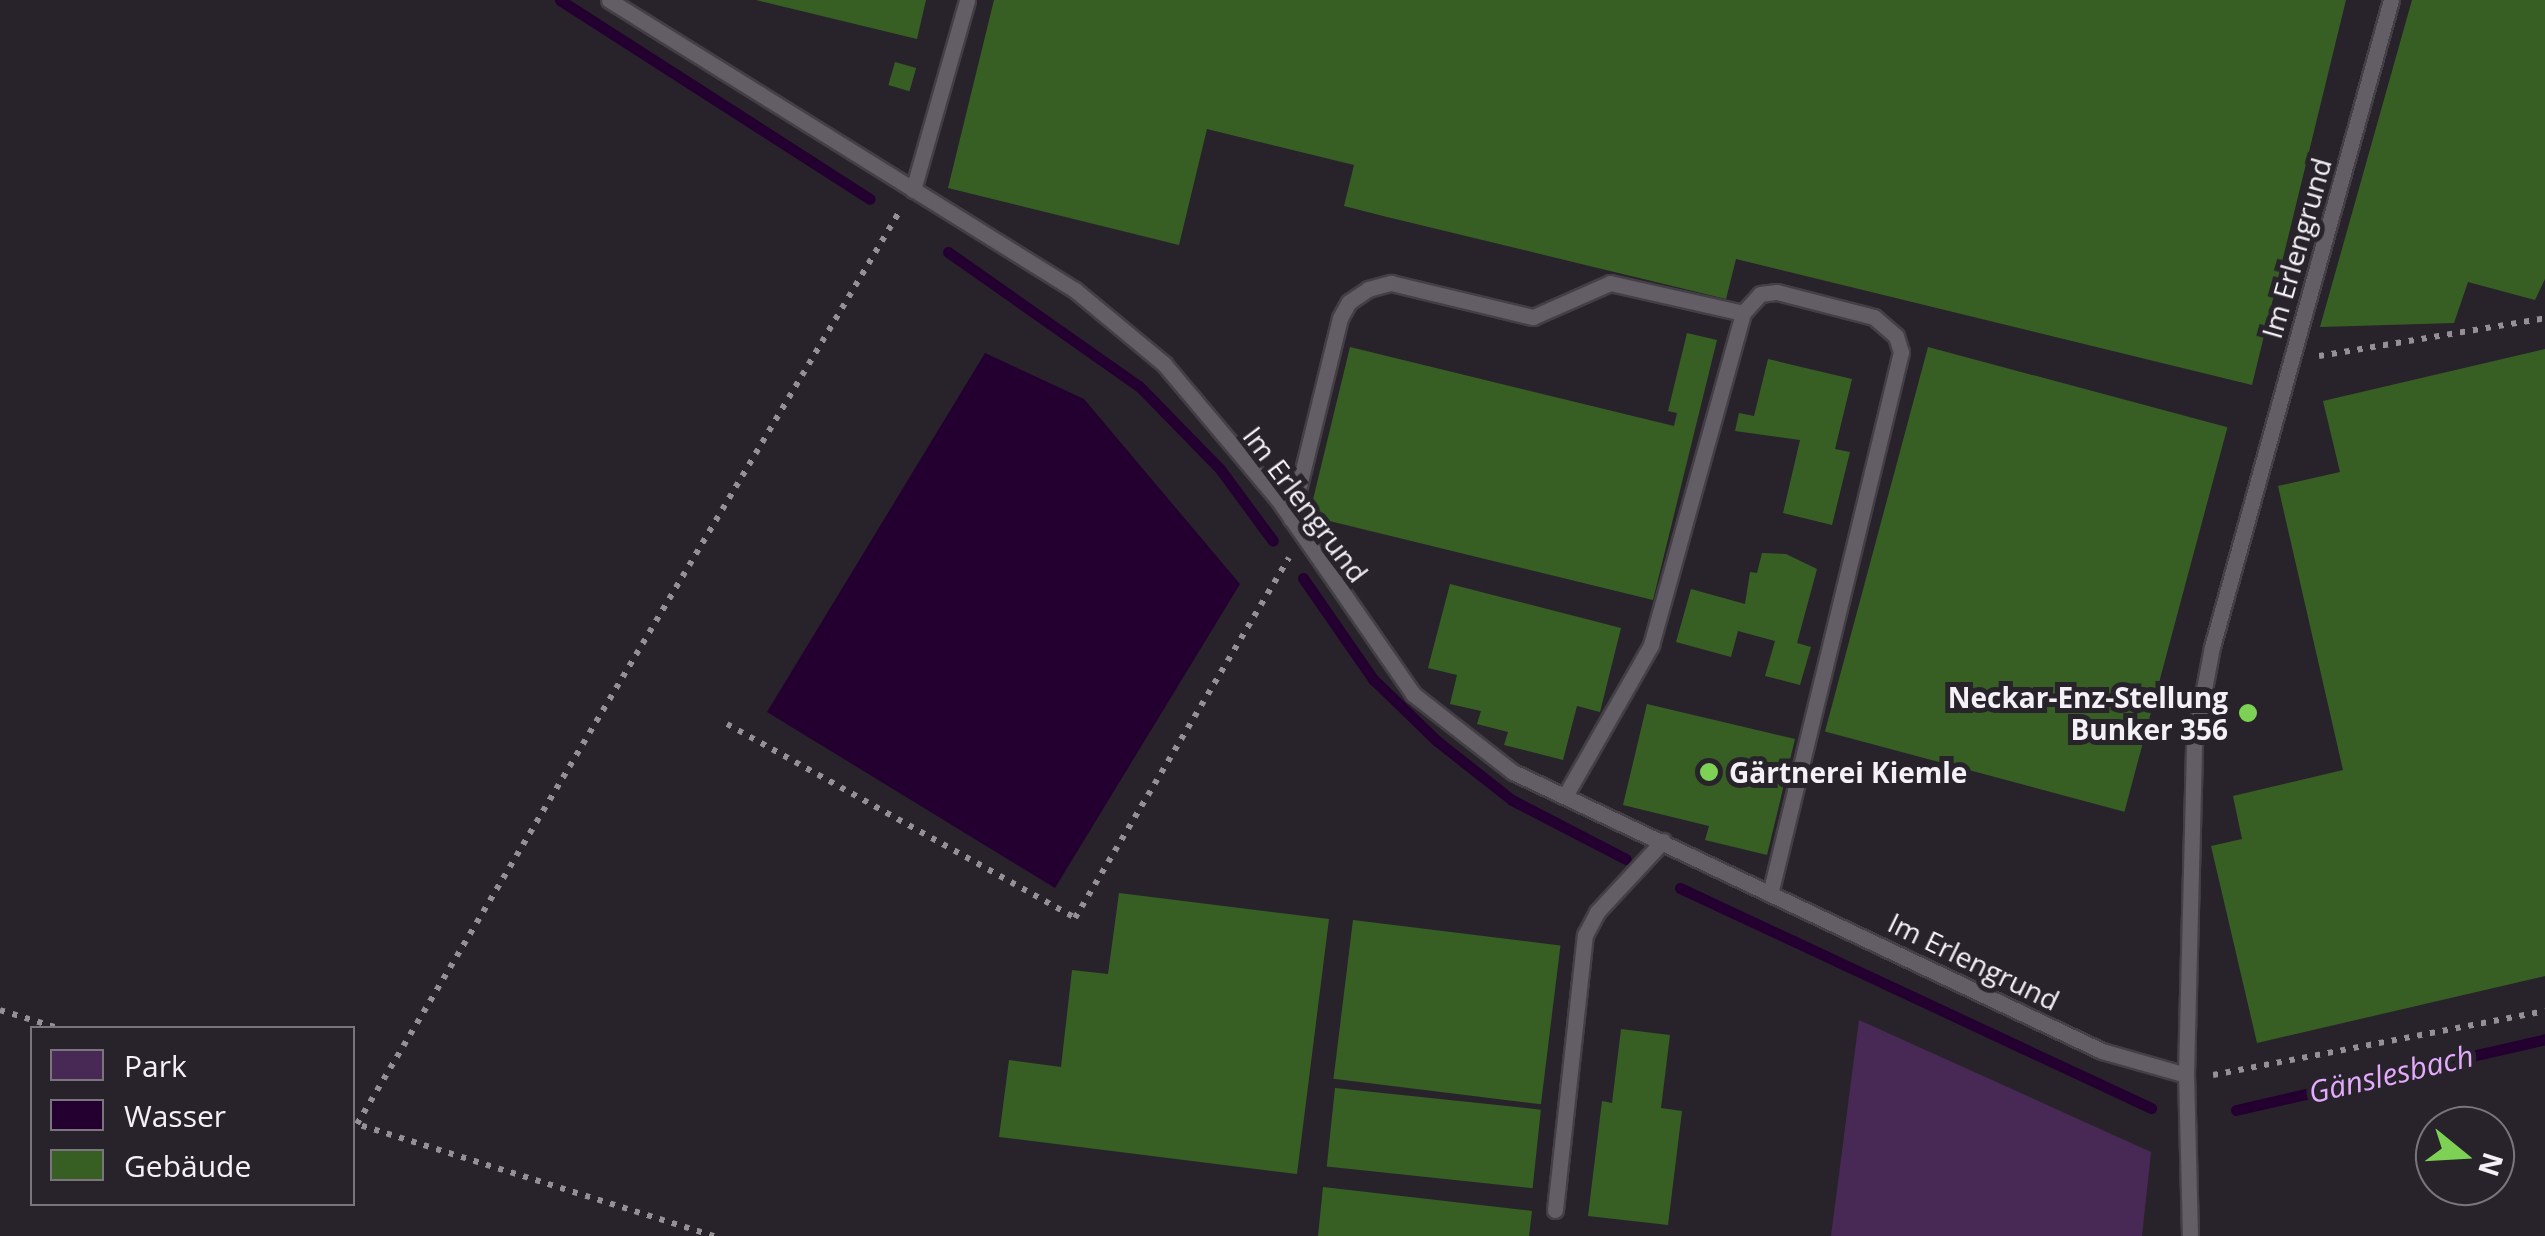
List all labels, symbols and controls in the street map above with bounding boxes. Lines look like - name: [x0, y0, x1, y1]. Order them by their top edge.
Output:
- street label: Im Erlengrund: [2254, 154, 2338, 342]
- street label: Im Erlengrund: [1237, 420, 1375, 588]
- place label: Neckar-Enz-Stellung Bunker 356: [1948, 680, 2228, 746]
- marker: Neckar-Enz-Stellung Bunker 356: [2237, 702, 2259, 724]
- place label: Gärtnerei Kiemle: [1729, 755, 1967, 789]
- marker: Gärtnerei Kiemle: [1698, 761, 1720, 783]
- street label: Im Erlengrund: [1883, 905, 2065, 1017]
- legend: [30, 1026, 355, 1206]
- water label: Gänslesbach: [2305, 1038, 2477, 1110]
- text: Park: [124, 1045, 187, 1086]
- text: Wasser: [124, 1095, 226, 1136]
- north arrow: [2415, 1106, 2515, 1206]
- text: Gebäude: [124, 1145, 251, 1186]
- text: N: [2470, 1148, 2513, 1181]

